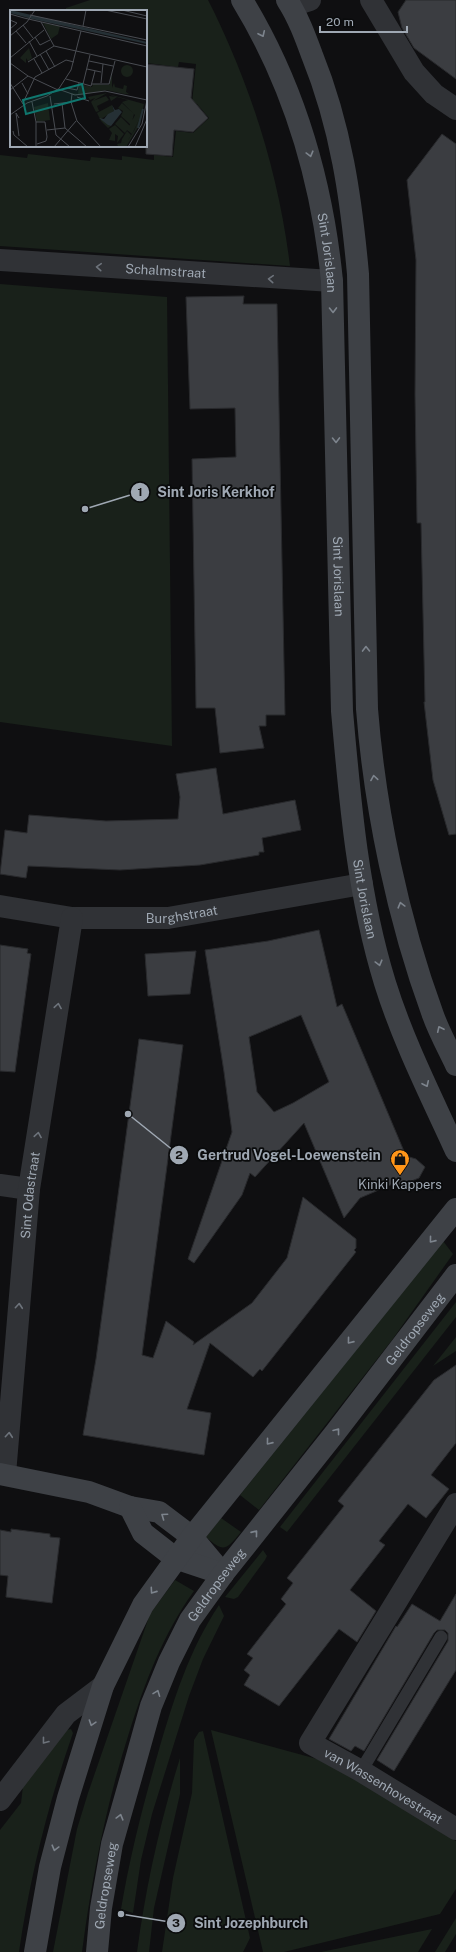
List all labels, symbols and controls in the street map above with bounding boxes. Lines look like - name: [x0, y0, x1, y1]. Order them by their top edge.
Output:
- scale bar: [320, 8, 407, 34]
- inset map: [10, 10, 147, 147]
- text: 20 m: [326, 15, 354, 29]
- one-way arrow: [257, 29, 265, 37]
- one-way arrow: [305, 151, 313, 158]
- street label: Sint Jorislaan: [315, 211, 340, 293]
- street label: Schalmstraat: [125, 260, 207, 281]
- one-way arrow: [96, 262, 102, 271]
- one-way arrow: [268, 274, 274, 283]
- one-way arrow: [329, 307, 337, 313]
- one-way arrow: [332, 437, 340, 443]
- callout: Sint Joris Kerkhof: [130, 479, 283, 505]
- text: Sint Joris Kerkhof: [157, 484, 275, 500]
- text: 1: [137, 485, 143, 499]
- street label: Sint Jorislaan: [330, 536, 347, 617]
- one-way arrow: [362, 646, 370, 652]
- one-way arrow: [371, 775, 379, 781]
- street label: Sint Jorislaan: [350, 858, 380, 940]
- street label: Burghstraat: [146, 902, 219, 926]
- one-way arrow: [397, 902, 406, 909]
- one-way arrow: [375, 960, 383, 966]
- one-way arrow: [53, 1003, 62, 1010]
- one-way arrow: [437, 1026, 445, 1034]
- one-way arrow: [421, 1080, 429, 1088]
- one-way arrow: [33, 1132, 42, 1138]
- callout: Gertrud Vogel-Loewenstein: [169, 1142, 389, 1168]
- text: Gertrud Vogel-Loewenstein: [197, 1147, 381, 1163]
- text: 2: [175, 1148, 183, 1162]
- shop icon: Kinki Kappers: [389, 1148, 411, 1176]
- street label: Sint Odastraat: [17, 1151, 42, 1239]
- place label: Kinki Kappers: [358, 1177, 442, 1192]
- one-way arrow: [429, 1235, 436, 1242]
- street label: Geldropseweg: [382, 1289, 447, 1368]
- one-way arrow: [15, 1303, 24, 1309]
- one-way arrow: [348, 1336, 355, 1344]
- one-way arrow: [332, 1428, 339, 1435]
- one-way arrow: [4, 1432, 13, 1438]
- one-way arrow: [267, 1438, 274, 1445]
- one-way arrow: [161, 1514, 168, 1521]
- one-way arrow: [251, 1530, 258, 1537]
- street label: Geldropseweg: [184, 1545, 248, 1624]
- one-way arrow: [151, 1586, 158, 1593]
- one-way arrow: [152, 1689, 160, 1696]
- one-way arrow: [88, 1719, 97, 1726]
- one-way arrow: [43, 1737, 50, 1744]
- street label: van Wassenhovestraat: [322, 1745, 445, 1827]
- one-way arrow: [115, 1814, 124, 1821]
- street label: Geldropseweg: [92, 1841, 120, 1930]
- one-way arrow: [51, 1844, 60, 1851]
- callout: Sint Jozephburch: [166, 1910, 317, 1936]
- text: Sint Jozephburch: [194, 1915, 308, 1931]
- text: 3: [172, 1916, 180, 1930]

